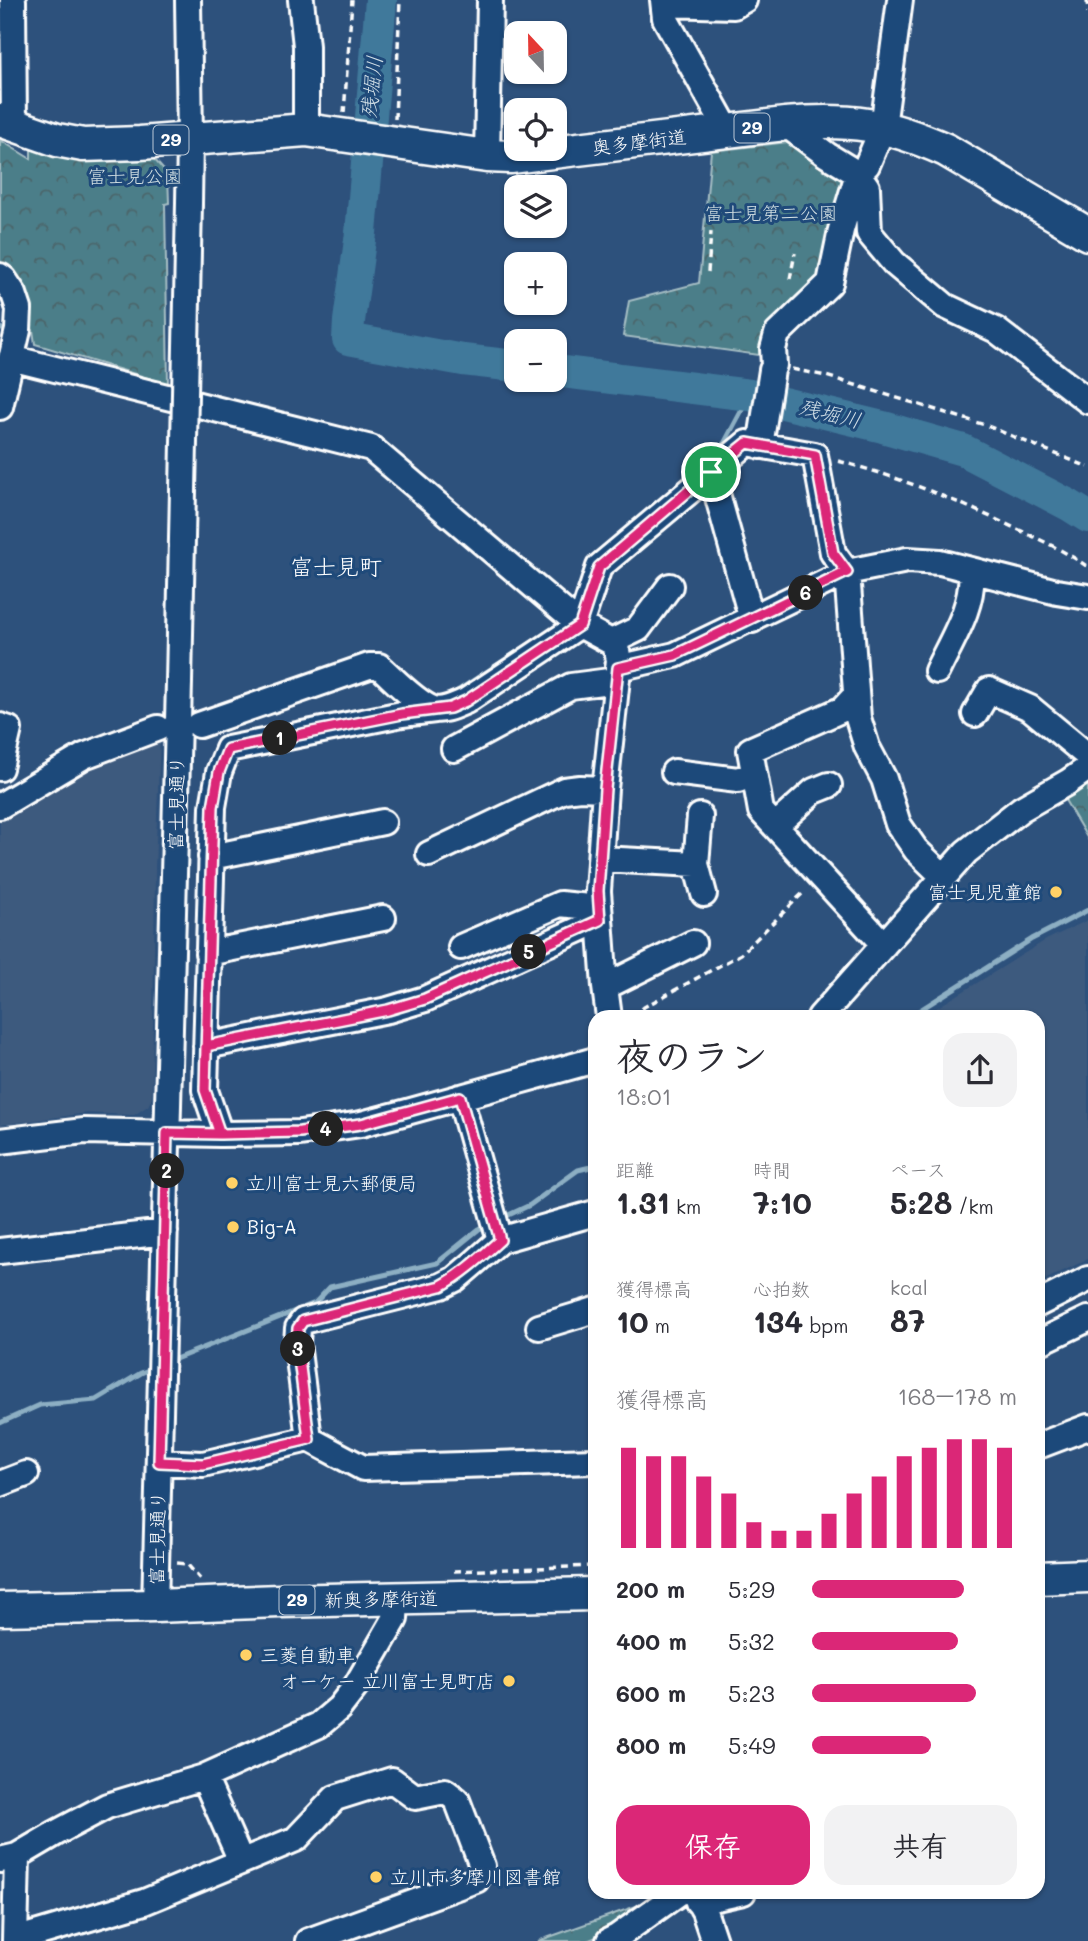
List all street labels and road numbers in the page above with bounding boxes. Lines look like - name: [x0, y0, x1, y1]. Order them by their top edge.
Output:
- road number: 29: [734, 113, 770, 142]
- street label: 奥多摩街道: [590, 123, 688, 160]
- road number: 29: [154, 125, 188, 154]
- street label: 富士見通り: [162, 755, 189, 851]
- street label: 富士見通り: [143, 1490, 170, 1586]
- street label: 新奥多摩街道: [324, 1585, 438, 1612]
- road number: 29: [280, 1586, 314, 1615]

